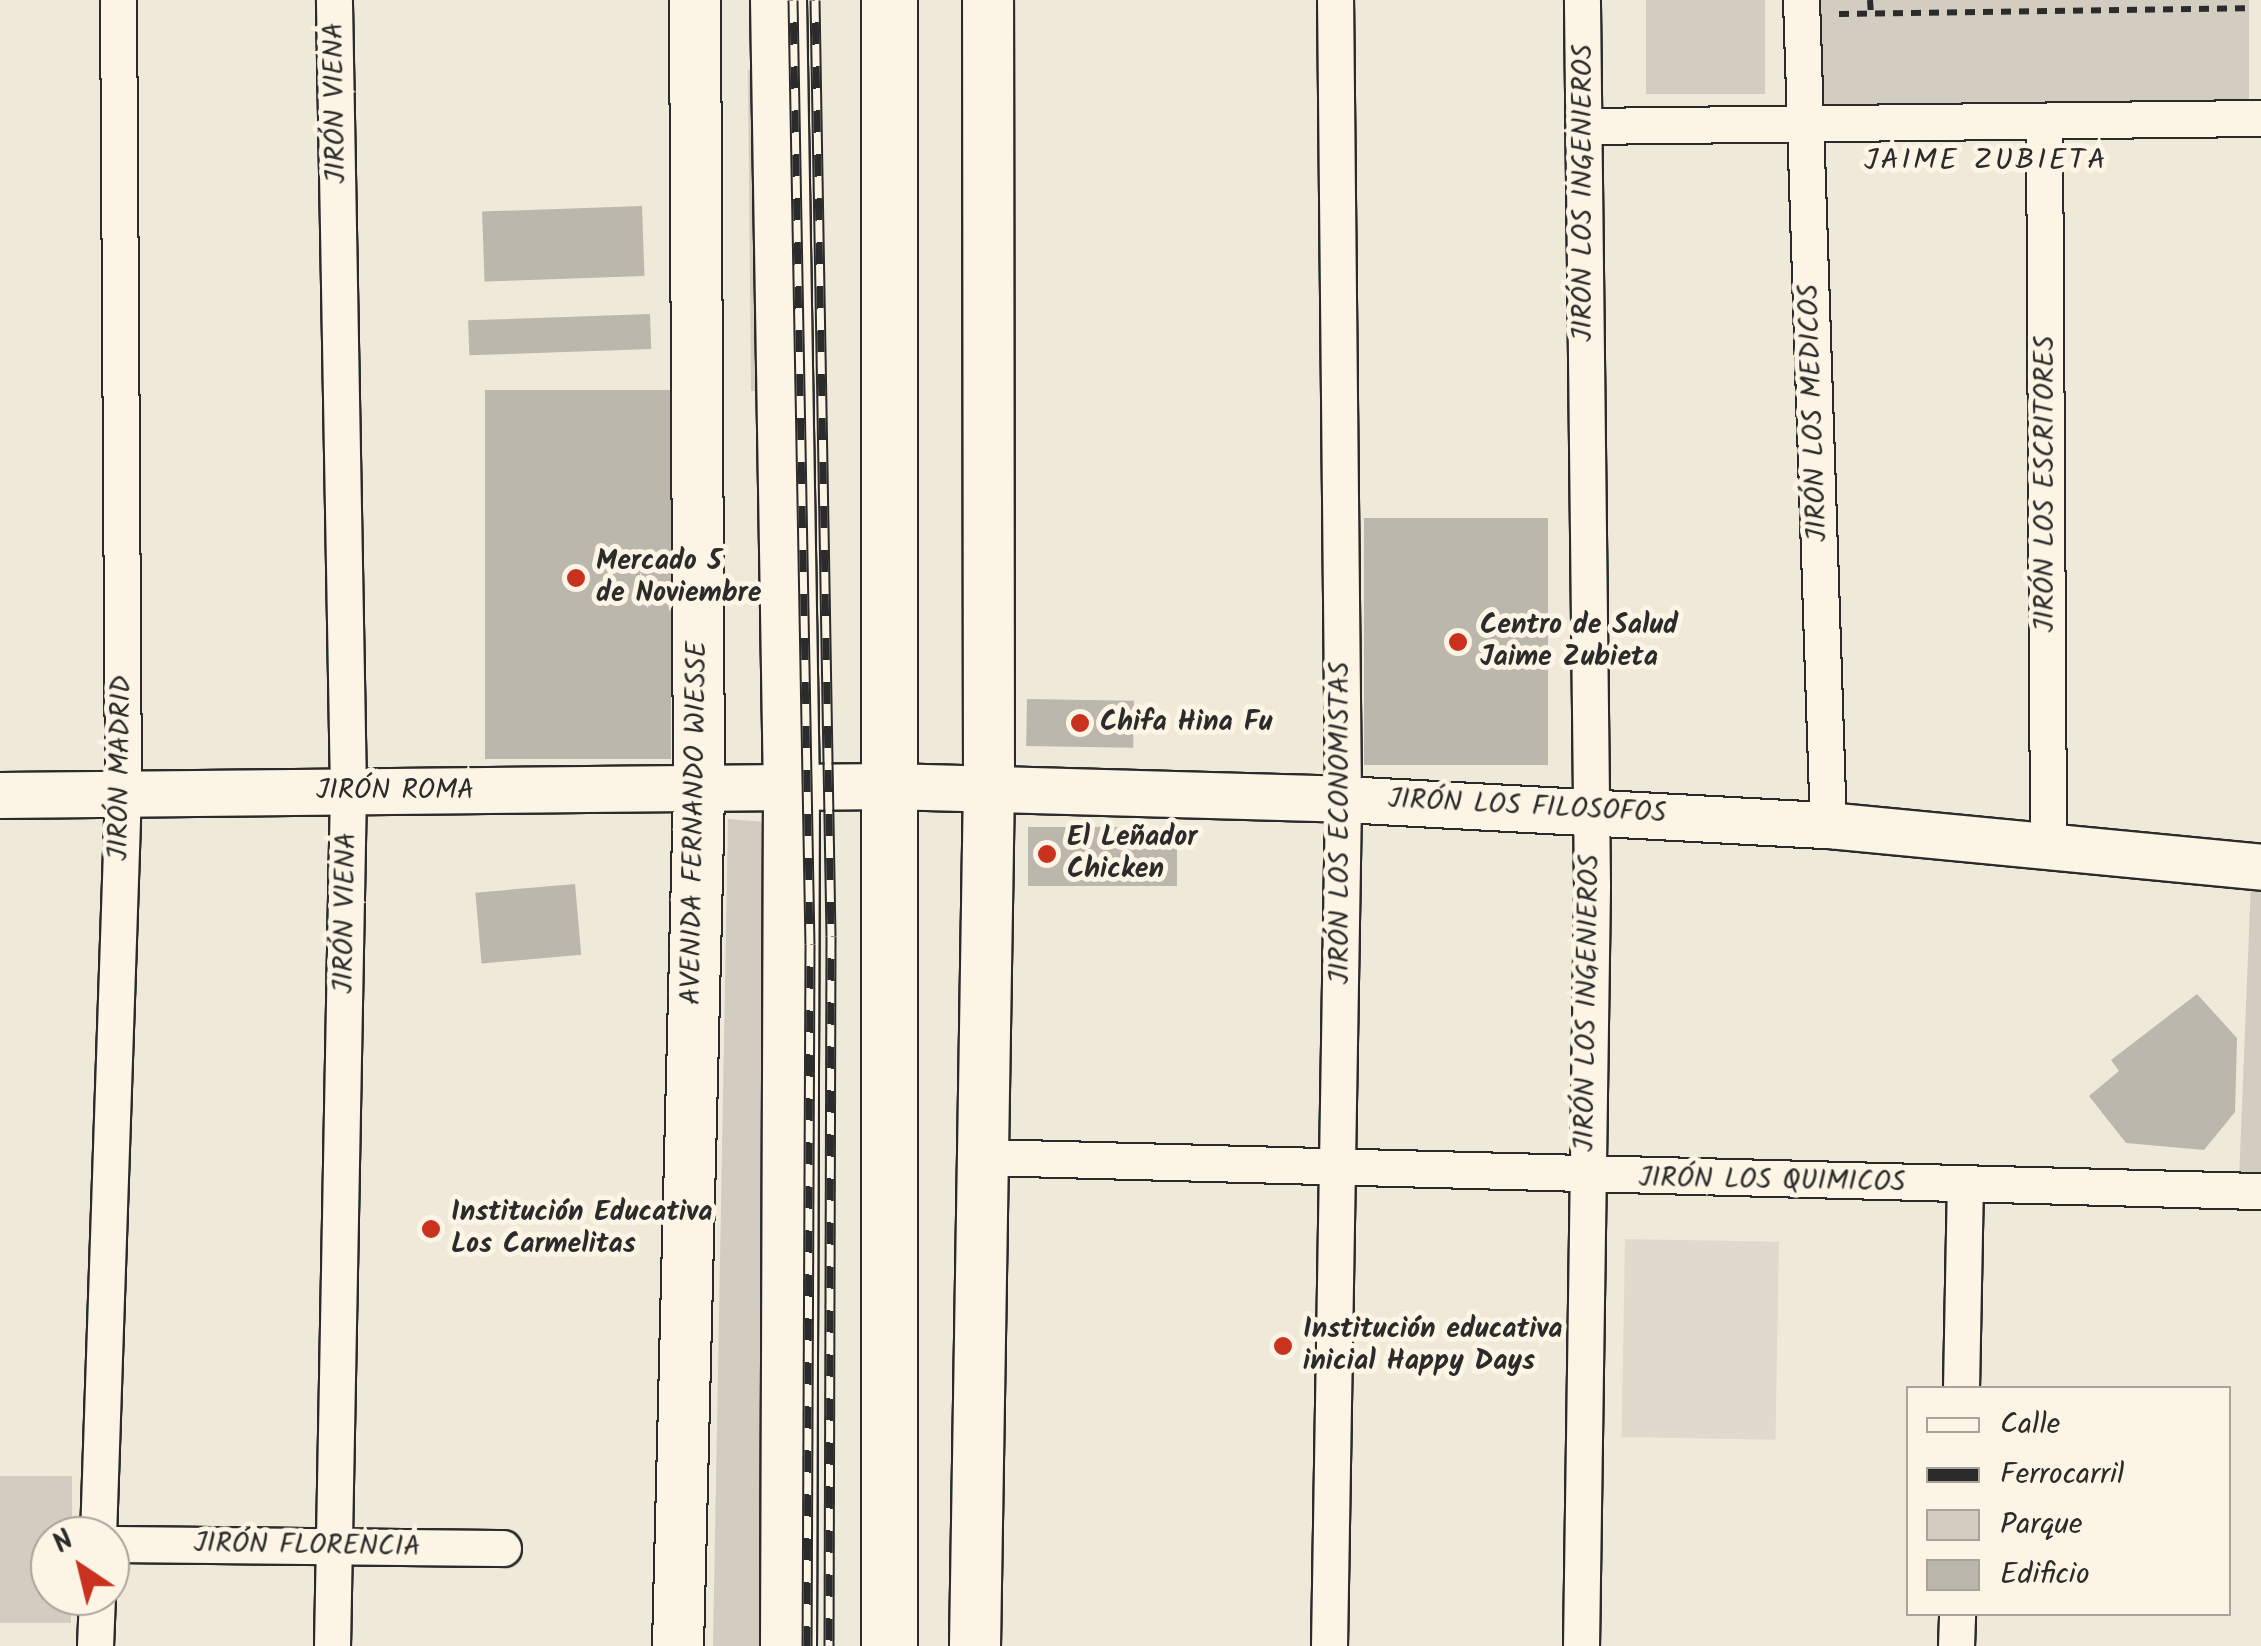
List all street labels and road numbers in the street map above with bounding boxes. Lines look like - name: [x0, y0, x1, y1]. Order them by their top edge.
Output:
- street label: JIRÓN VIENA: [318, 22, 354, 184]
- street label: JIRÓN LOS INGENIEROS: [1567, 44, 1601, 342]
- street label: JIRÓN LOS MEDICOS: [1793, 283, 1835, 543]
- street label: JIRÓN LOS ESCRITORES: [2029, 336, 2063, 632]
- street label: AVENIDA FERNANDO WIESSE: [675, 641, 715, 1005]
- street label: JIRÓN LOS ECONOMISTAS: [1324, 662, 1358, 984]
- street label: JIRÓN MADRID: [103, 675, 139, 861]
- street label: JIRÓN ROMA: [316, 774, 474, 808]
- street label: JIRÓN LOS FILOSOFOS: [1387, 783, 1667, 831]
- street label: JIRÓN VIENA: [328, 832, 364, 994]
- street label: JIRÓN LOS INGENIEROS: [1569, 854, 1607, 1152]
- street label: JIRÓN LOS QUIMICOS: [1638, 1162, 1906, 1200]
- street label: JIRÓN FLORENCIA: [193, 1527, 421, 1565]

